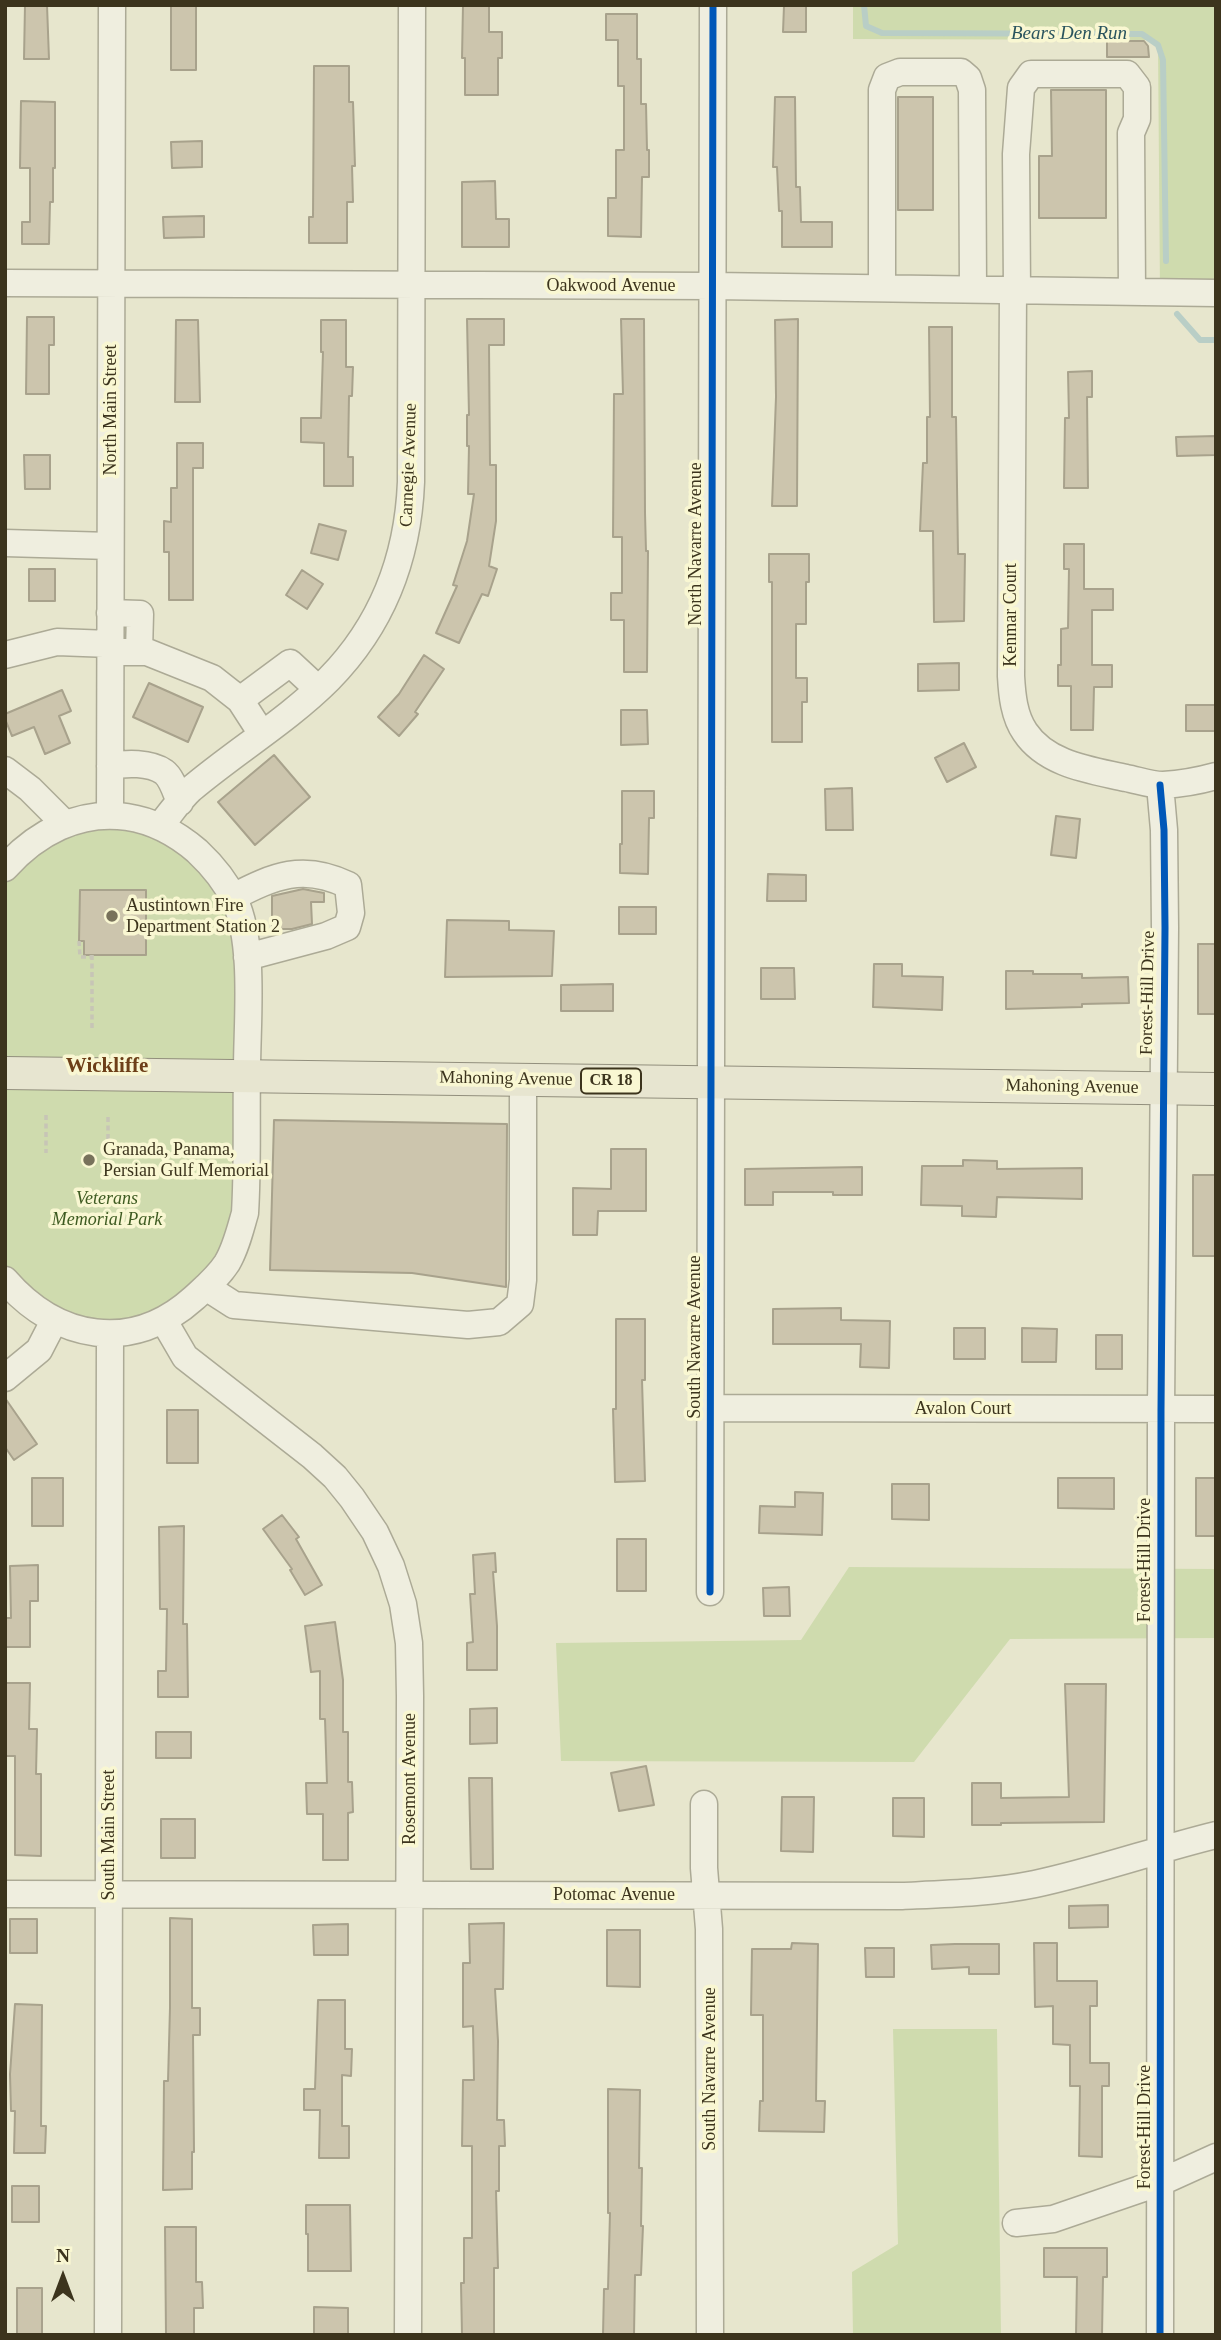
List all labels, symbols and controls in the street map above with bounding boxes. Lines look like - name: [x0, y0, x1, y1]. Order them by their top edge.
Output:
- water label: Bears Den Run: [1011, 23, 1127, 45]
- street label: Oakwood Avenue: [546, 275, 676, 297]
- street label: North Main Street: [100, 345, 122, 475]
- street label: Carnegie Avenue: [396, 403, 422, 527]
- street label: North Navarre Avenue: [685, 462, 707, 626]
- street label: Kenmar Court: [1000, 563, 1022, 667]
- place label: Austintown Fire Department Station 2: [126, 895, 280, 937]
- marker: Austintown Fire Department Station 2: [104, 908, 120, 924]
- street label: Forest-Hill Drive: [1136, 931, 1160, 1055]
- district label: Wickliffe: [66, 1054, 148, 1080]
- street label: Mahoning Avenue: [439, 1067, 573, 1091]
- road number: CR 18: [581, 1068, 641, 1093]
- street label: Mahoning Avenue: [1005, 1075, 1139, 1099]
- place label: Granada, Panama, Persian Gulf Memorial: [103, 1139, 269, 1182]
- marker: Granada, Panama, Persian Gulf Memorial: [81, 1152, 97, 1168]
- park label: Veterans Memorial Park: [52, 1188, 162, 1230]
- street label: South Navarre Avenue: [684, 1255, 706, 1419]
- street label: Avalon Court: [914, 1398, 1012, 1420]
- street label: Forest-Hill Drive: [1134, 1498, 1156, 1622]
- street label: Rosemont Avenue: [399, 1713, 421, 1845]
- street label: South Main Street: [98, 1770, 120, 1900]
- street label: Potomac Avenue: [553, 1884, 675, 1906]
- street label: South Navarre Avenue: [699, 1987, 721, 2151]
- street label: Forest-Hill Drive: [1134, 2065, 1156, 2189]
- north arrow: [28, 2242, 98, 2312]
- text: N: [56, 2245, 70, 2266]

